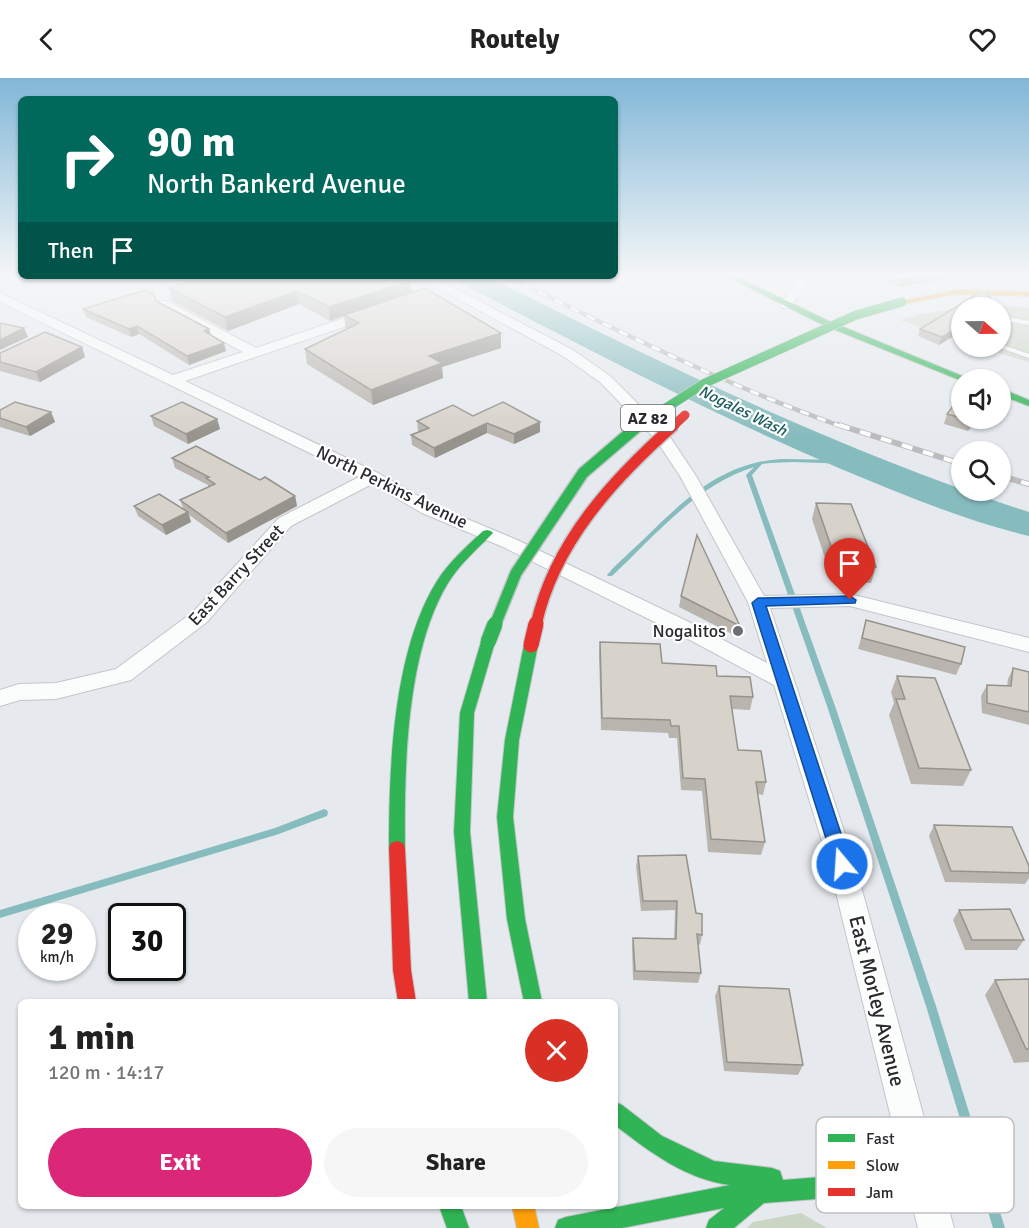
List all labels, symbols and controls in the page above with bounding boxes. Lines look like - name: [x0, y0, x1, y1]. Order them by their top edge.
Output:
- icon: back: [30, 23, 63, 56]
- text: Routely: [470, 23, 559, 56]
- icon: heart: [966, 23, 999, 56]
- text: 90 m: [147, 117, 236, 168]
- icon: right: [48, 120, 126, 198]
- text: North Bankerd Avenue: [147, 168, 406, 201]
- icon: arrive: [106, 234, 139, 267]
- text: Then: [48, 237, 94, 264]
- north arrow: [951, 297, 1011, 357]
- map controls: [951, 297, 1011, 501]
- button: sound: [951, 369, 1011, 429]
- water label: Nogales Wash: [695, 381, 791, 441]
- road number: AZ 82: [621, 405, 675, 431]
- street label: North Perkins Avenue: [313, 441, 471, 533]
- button: search: [951, 441, 1011, 501]
- street label: East Barry Street: [184, 520, 288, 630]
- pin: [824, 538, 875, 600]
- icon: arrive: [833, 547, 866, 580]
- place label: Nogalitos: [652, 620, 726, 642]
- marker: Nogalitos: [731, 624, 745, 638]
- position arrow: [810, 832, 874, 896]
- speed limit sign: 30: [108, 903, 186, 981]
- street label: East Morley Avenue: [843, 913, 911, 1089]
- text: 29: [41, 916, 73, 953]
- text: km/h: [40, 948, 74, 966]
- text: 1 min: [48, 1015, 135, 1060]
- button: close: [525, 1019, 588, 1082]
- text: 120 m · 14:17: [48, 1060, 164, 1085]
- legend: [816, 1117, 1014, 1213]
- button: Exit: [48, 1128, 312, 1197]
- button: Share: [324, 1128, 588, 1197]
- text: Fast: [866, 1129, 895, 1149]
- text: Slow: [866, 1156, 900, 1176]
- text: Jam: [866, 1183, 894, 1203]

